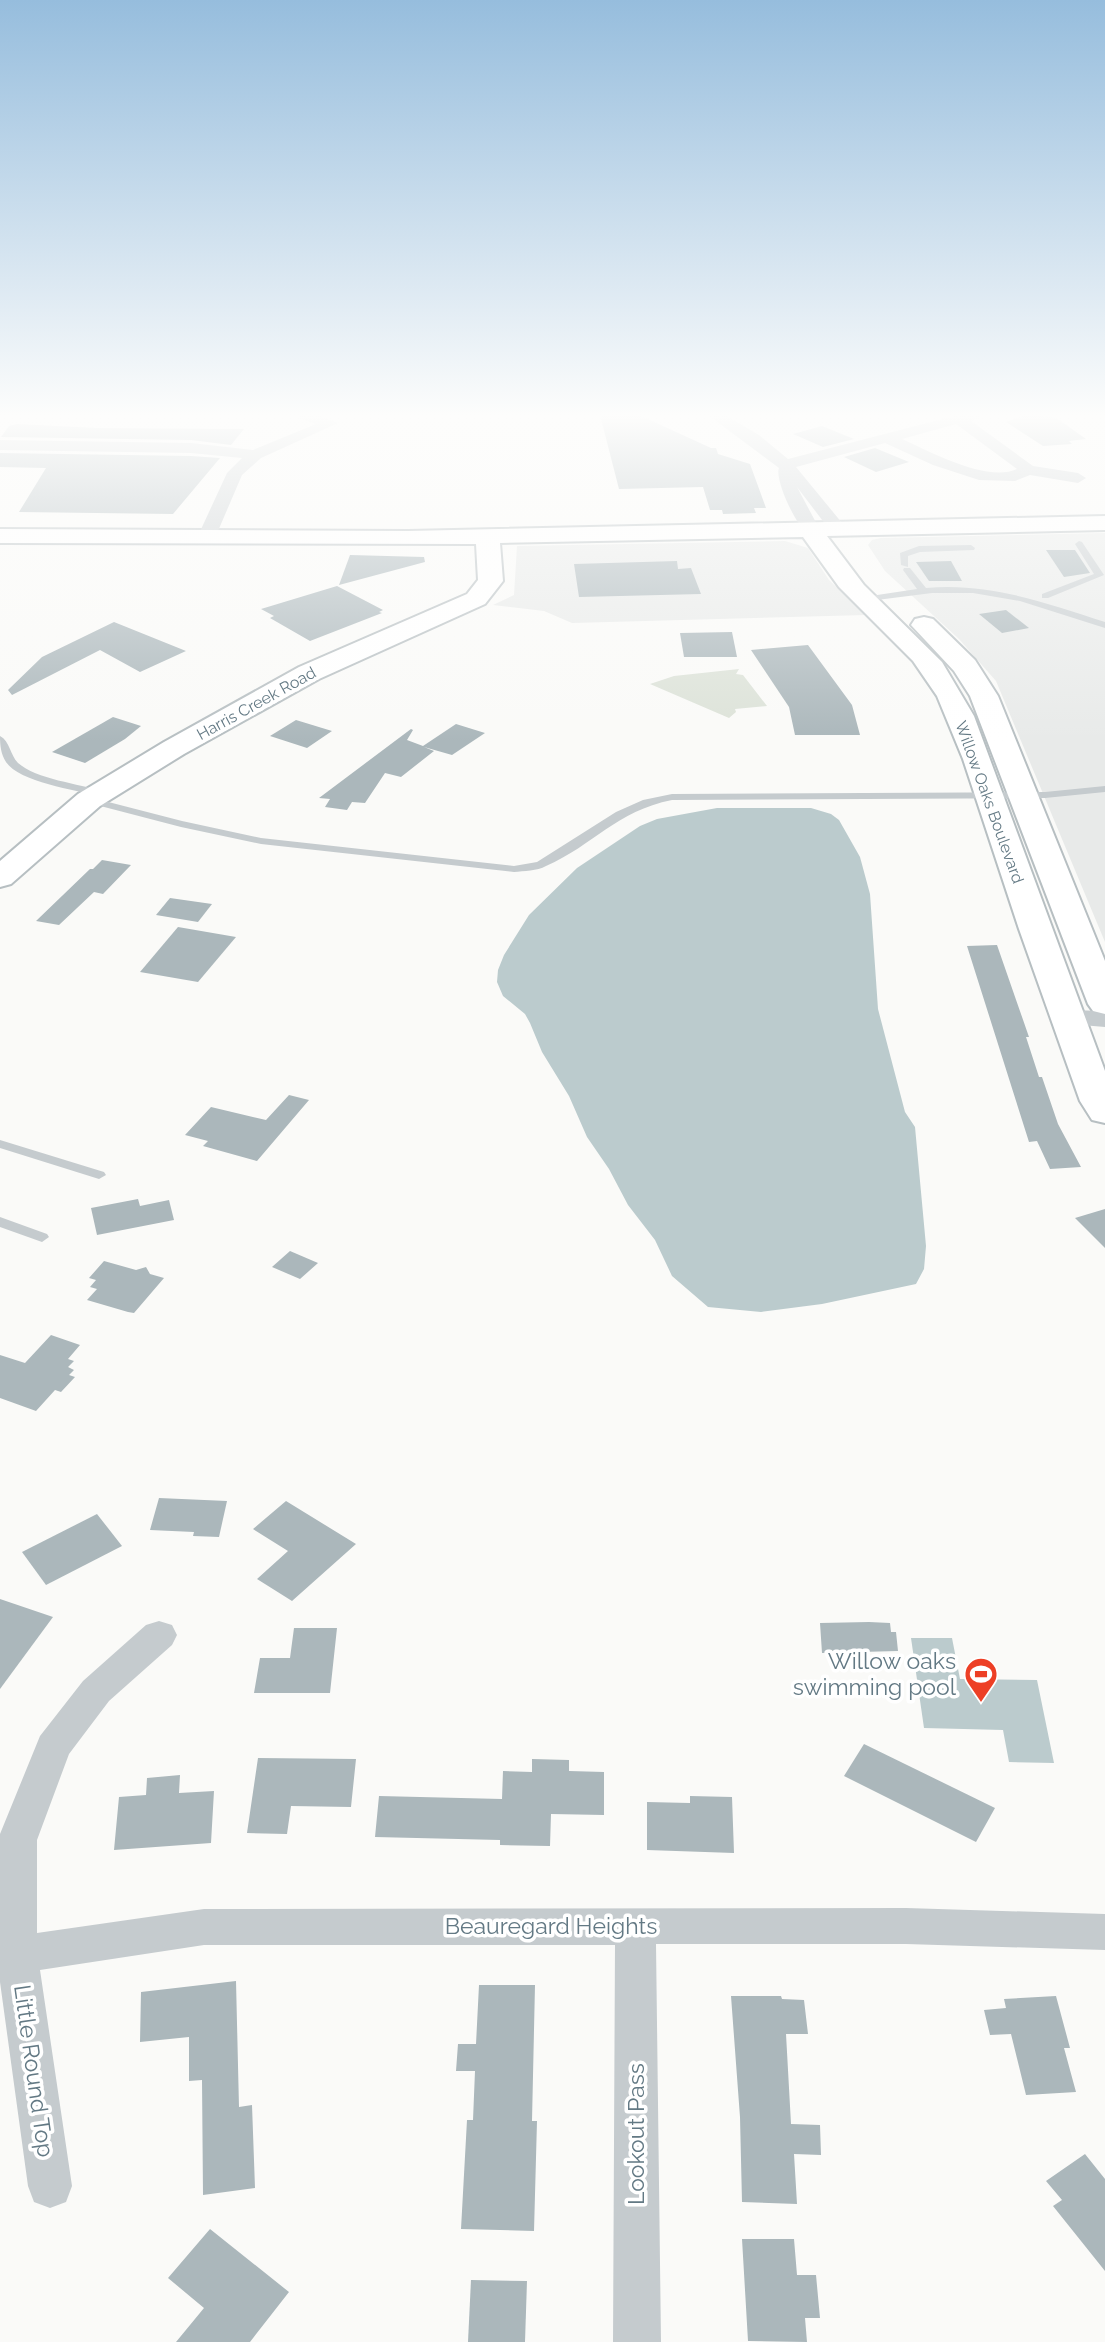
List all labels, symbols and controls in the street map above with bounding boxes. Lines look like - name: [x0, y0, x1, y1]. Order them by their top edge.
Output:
- street label: Harris Creek Road: [193, 663, 319, 744]
- street label: Willow Oaks Boulevard: [951, 718, 1028, 886]
- place label: Willow oaks swimming pool: [793, 1647, 957, 1700]
- sports icon: Willow oaks swimming pool: [962, 1655, 1000, 1704]
- street label: Beauregard Heights: [445, 1912, 657, 1939]
- street label: Little Round Top: [9, 1983, 60, 2159]
- street label: Lookout Pass: [622, 2063, 649, 2205]

